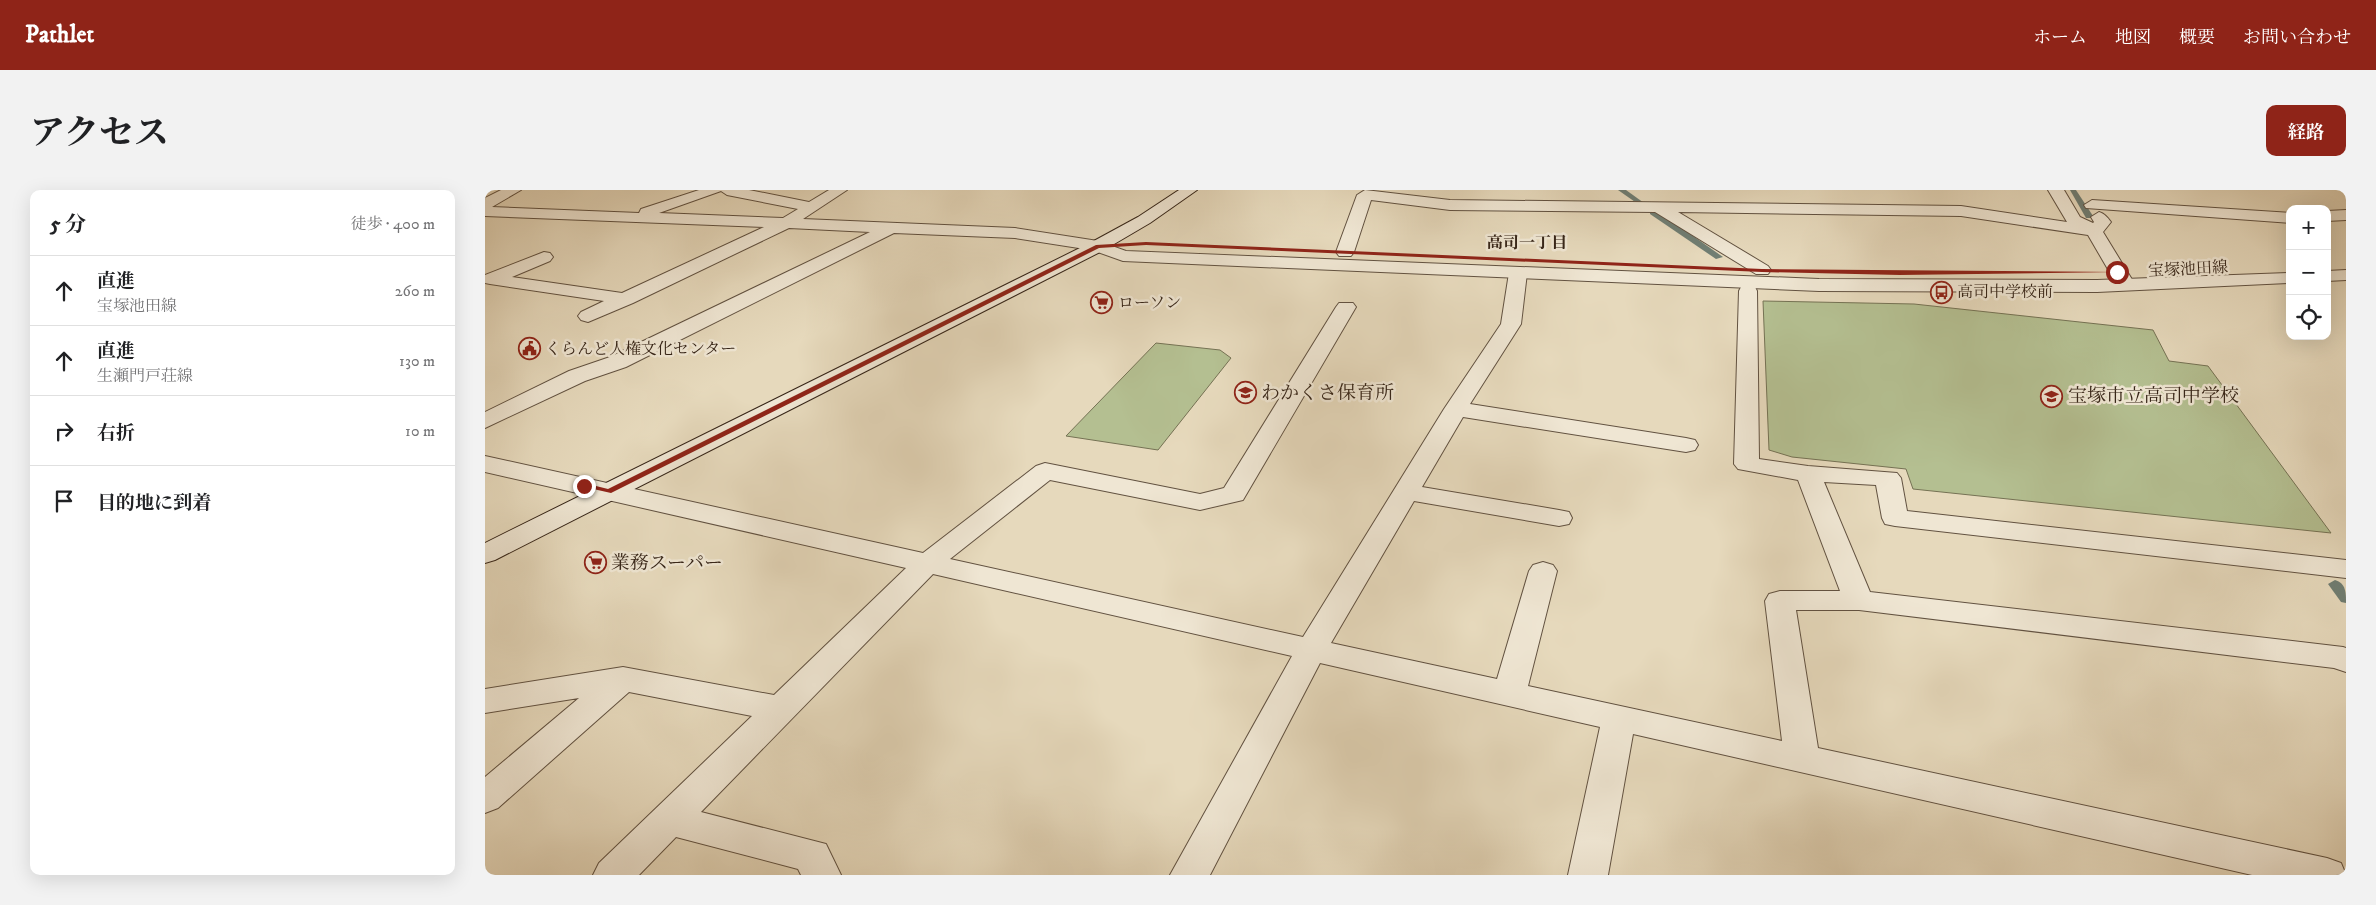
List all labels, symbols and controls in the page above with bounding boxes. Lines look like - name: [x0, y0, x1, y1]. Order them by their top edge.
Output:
- text: Pathlet: [25, 20, 94, 50]
- text: ホーム: [2033, 27, 2087, 49]
- text: 地図: [2115, 27, 2151, 49]
- text: 概要: [2179, 27, 2215, 49]
- text: お問い合わせ: [2243, 27, 2351, 49]
- button: 経路: [2266, 105, 2346, 156]
- text: アクセス: [30, 112, 169, 156]
- map controls: [2286, 205, 2331, 340]
- button: +: [2286, 205, 2331, 250]
- text: 5 分: [50, 212, 86, 238]
- text: 徒歩 · 400 m: [350, 214, 435, 234]
- district label: 高司一丁目: [1487, 233, 1567, 253]
- button: −: [2286, 250, 2331, 295]
- street label: 宝塚池田線: [2148, 257, 2228, 281]
- route start: [2106, 261, 2129, 284]
- text: 直進: [97, 270, 135, 293]
- icon: ahead: [50, 277, 78, 305]
- bus stop icon: 高司中学校前: [1929, 280, 1953, 304]
- text: 260 m: [395, 281, 435, 301]
- place label: 高司中学校前: [1957, 282, 2053, 302]
- supermarket icon: ローソン: [1090, 291, 1114, 315]
- place label: ローソン: [1118, 293, 1181, 313]
- button: locate: [2286, 295, 2331, 340]
- text: 宝塚池田線: [97, 296, 177, 316]
- public building icon: くらんど人権文化センター: [517, 337, 541, 361]
- place label: くらんど人権文化センター: [545, 339, 736, 359]
- text: 直進: [97, 340, 135, 363]
- icon: ahead: [50, 347, 78, 375]
- text: 130 m: [399, 351, 435, 371]
- text: 生瀬門戸荘線: [97, 366, 193, 386]
- school or university icon: わかくさ保育所: [1233, 381, 1257, 405]
- place label: わかくさ保育所: [1261, 382, 1394, 405]
- school or university icon: 宝塚市立高司中学校: [2040, 384, 2064, 408]
- place label: 宝塚市立高司中学校: [2068, 385, 2239, 408]
- icon: right: [50, 417, 78, 445]
- text: 10 m: [405, 421, 435, 441]
- text: 右折: [97, 422, 135, 445]
- route end: [573, 475, 596, 498]
- icon: arrive: [50, 487, 78, 515]
- text: 目的地に到着: [97, 492, 211, 515]
- supermarket icon: 業務スーパー: [583, 551, 607, 575]
- place label: 業務スーパー: [611, 552, 723, 575]

